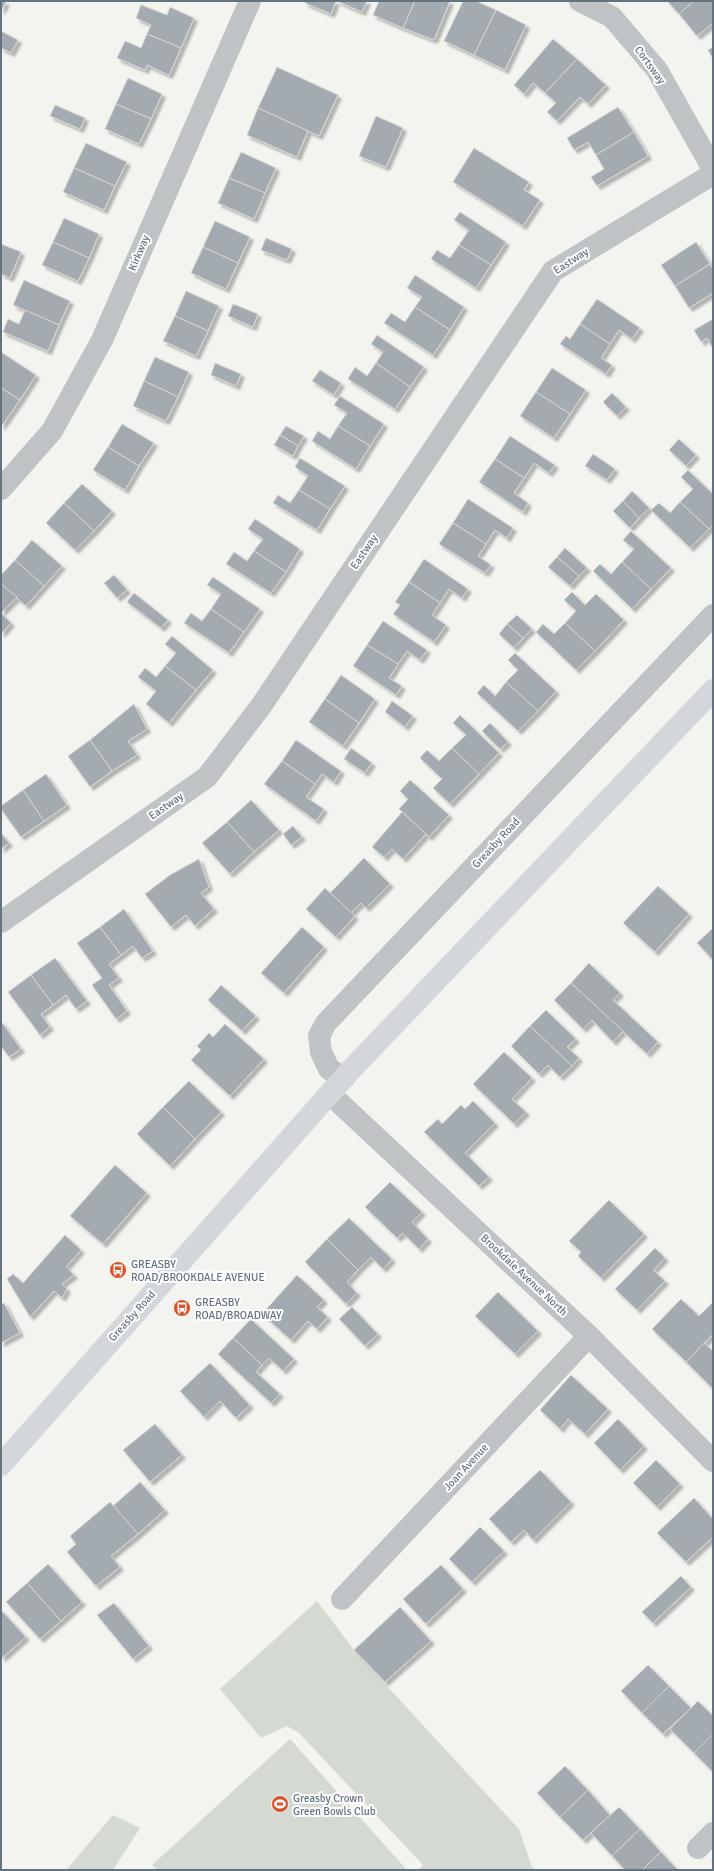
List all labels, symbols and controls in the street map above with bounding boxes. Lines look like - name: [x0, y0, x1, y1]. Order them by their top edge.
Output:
- street label: Cortsway: [632, 44, 669, 87]
- street label: Kirkway: [126, 232, 153, 273]
- street label: Eastway: [551, 244, 592, 277]
- street label: Eastway: [348, 532, 381, 572]
- street label: Eastway: [146, 789, 186, 822]
- street label: Greasby Road: [470, 815, 523, 871]
- street label: Brookdale Avenue North: [478, 1231, 570, 1319]
- place label: GREASBY ROAD/BROOKDALE AVENUE: [131, 1258, 265, 1284]
- bus stop icon: GREASBY ROAD/BROOKDALE AVENUE: [108, 1260, 128, 1280]
- street label: Greasby Road: [106, 1288, 158, 1344]
- place label: GREASBY ROAD/BROADWAY: [195, 1296, 282, 1322]
- bus stop icon: GREASBY ROAD/BROADWAY: [172, 1298, 192, 1318]
- street label: Joan Avenue: [441, 1441, 491, 1493]
- place label: Greasby Crown Green Bowls Club: [293, 1792, 376, 1818]
- sports icon: Greasby Crown Green Bowls Club: [270, 1794, 290, 1814]

